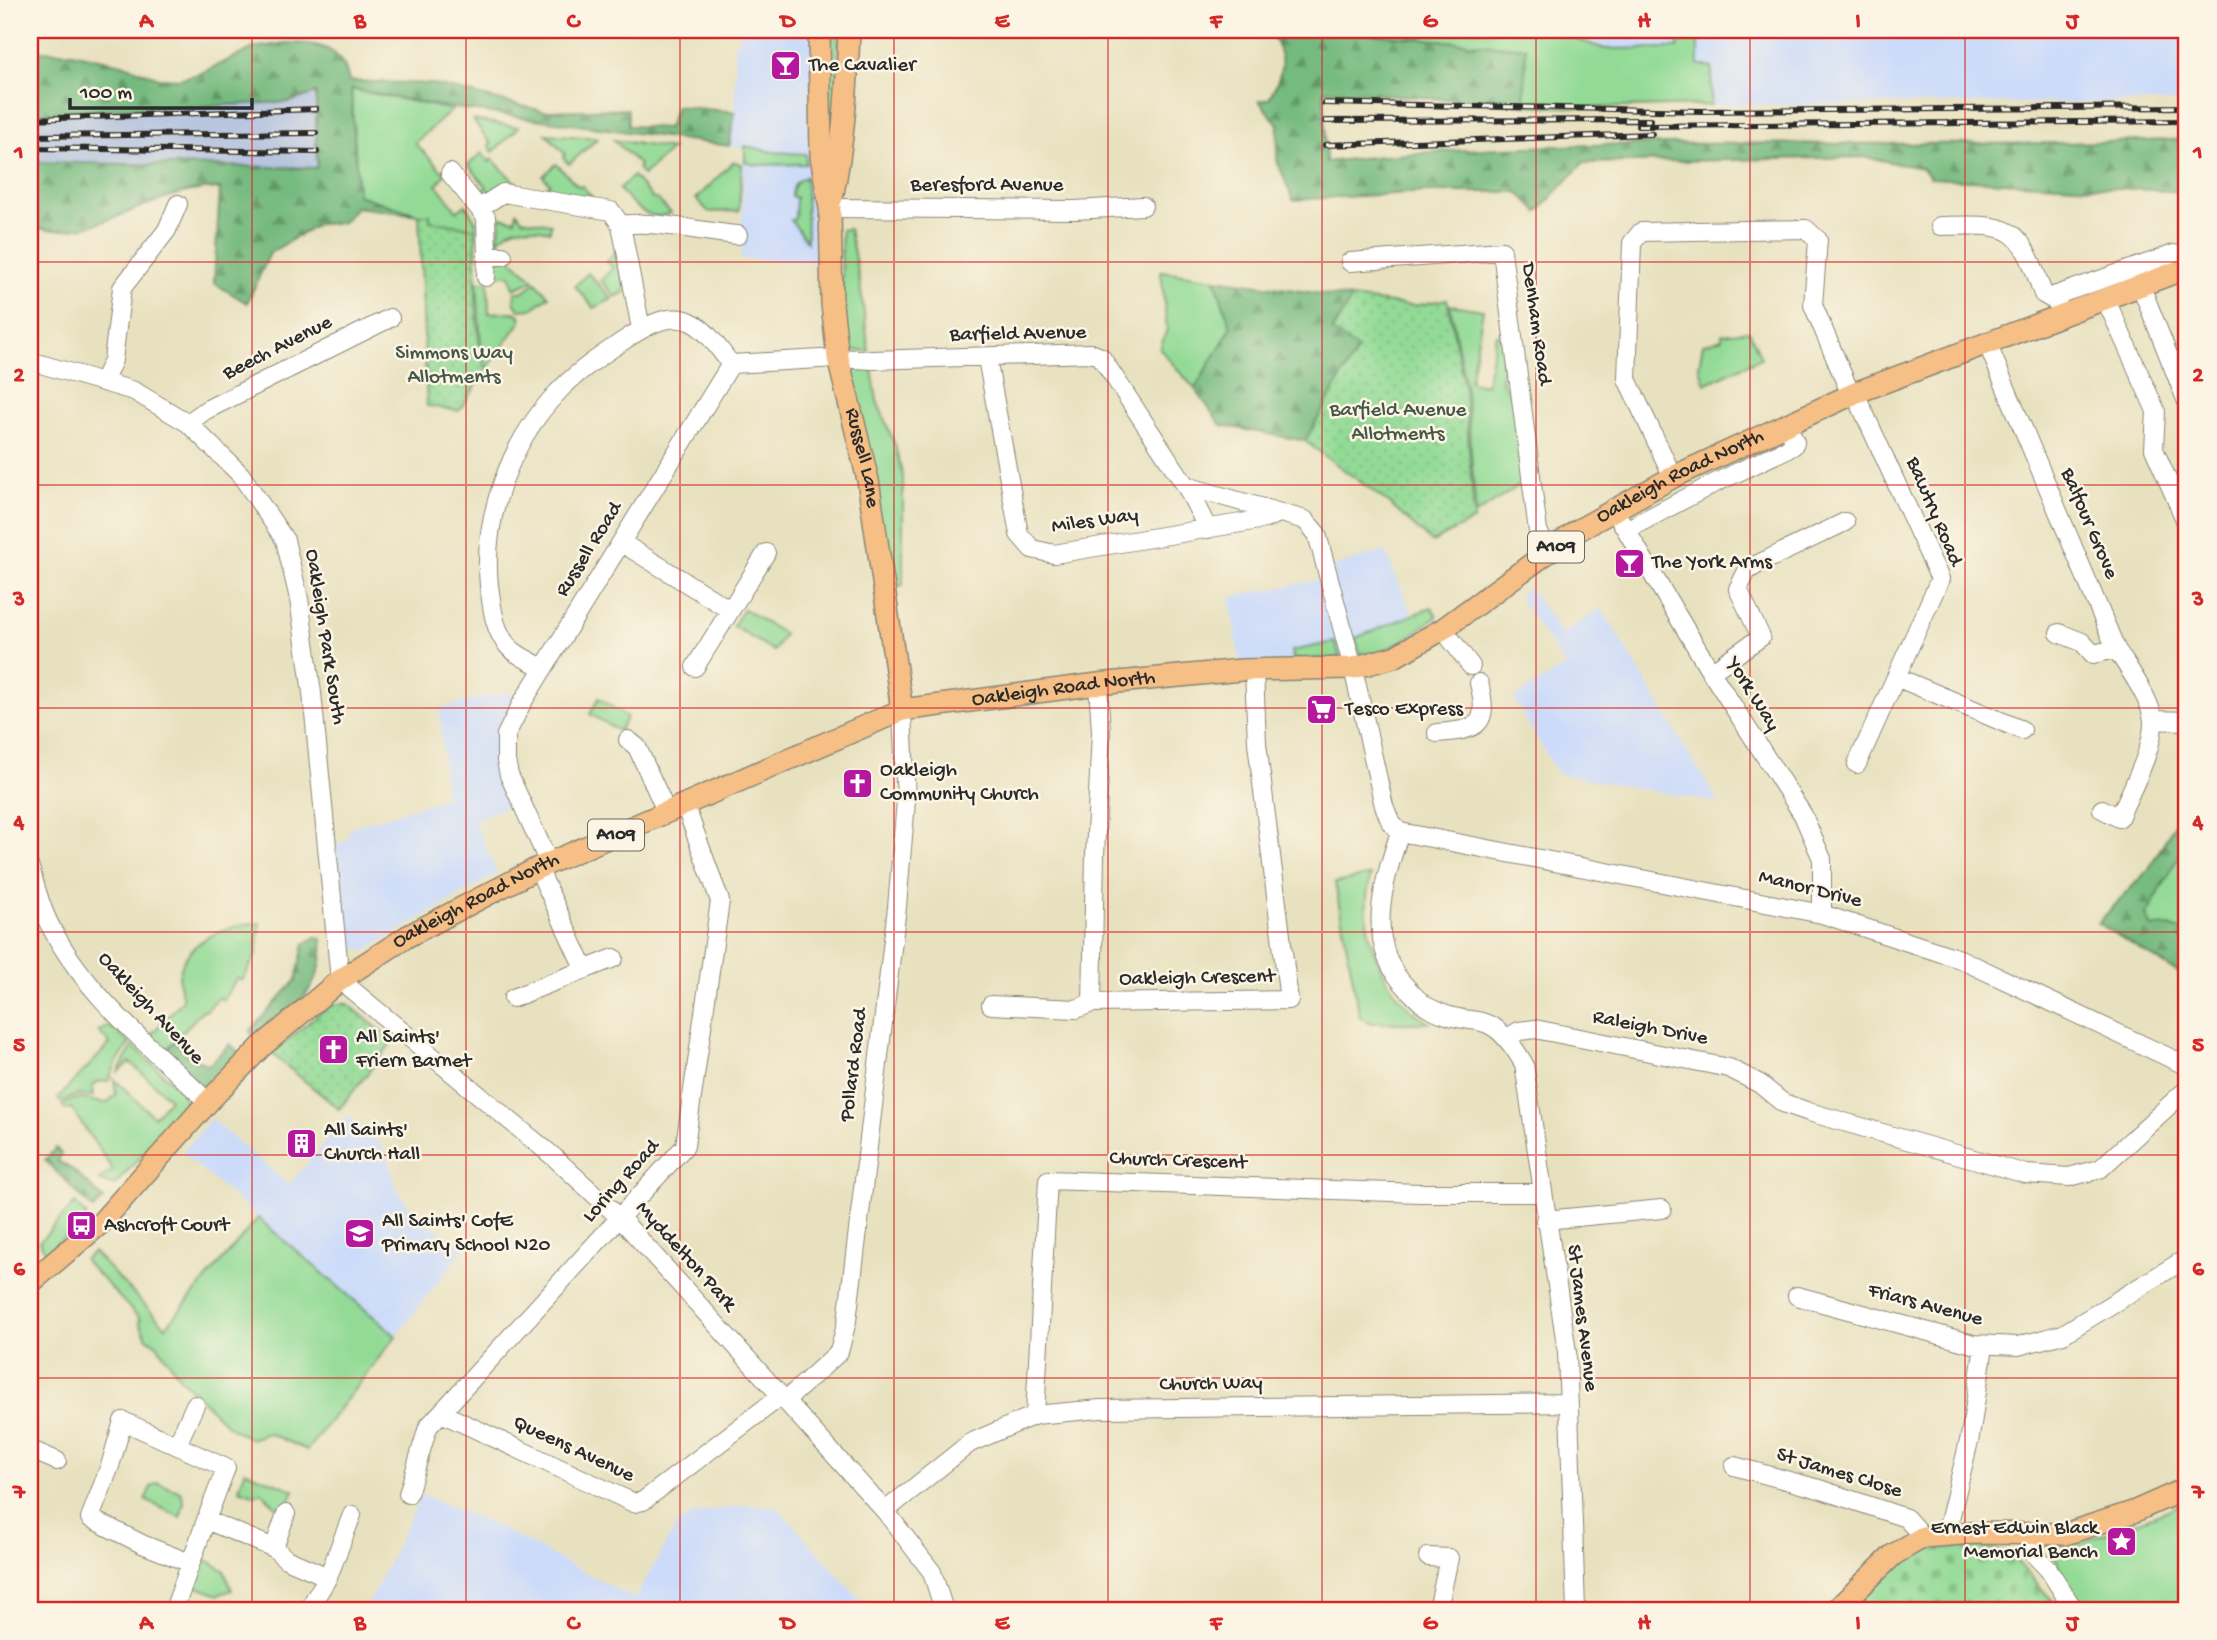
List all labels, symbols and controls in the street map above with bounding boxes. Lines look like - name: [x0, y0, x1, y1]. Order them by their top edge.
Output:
- text: A: [138, 9, 154, 36]
- text: B: [353, 9, 367, 36]
- text: C: [567, 9, 582, 36]
- text: D: [779, 9, 797, 36]
- text: E: [995, 9, 1011, 36]
- text: F: [1209, 9, 1224, 36]
- text: G: [1423, 9, 1439, 36]
- text: H: [1637, 9, 1651, 36]
- text: I: [1855, 9, 1861, 36]
- text: J: [2065, 9, 2080, 36]
- bar icon: The Cavalier: [769, 49, 803, 83]
- place label: The Cavalier: [808, 54, 917, 79]
- scale bar: [70, 66, 252, 110]
- text: 100 m: [79, 82, 132, 107]
- text: 1: [13, 140, 24, 167]
- text: 1: [2192, 140, 2203, 167]
- street label: Beresford Avenue: [910, 174, 1065, 199]
- street label: Denham Road: [1514, 259, 1556, 388]
- street label: Beech Avenue: [218, 310, 338, 388]
- street label: Barfield Avenue: [948, 321, 1088, 349]
- park label: Simmons Way Allotments: [395, 342, 513, 391]
- text: 2: [13, 363, 25, 390]
- text: 2: [2192, 363, 2204, 390]
- park label: Barfield Avenue Allotments: [1329, 399, 1468, 448]
- street label: Russell Lane: [838, 406, 885, 511]
- street label: Oakleigh Road North: [1592, 424, 1768, 530]
- street label: Bawtry Road: [1898, 453, 1968, 572]
- street label: Balfour Grove: [2053, 464, 2123, 584]
- street label: Russell Road: [551, 496, 630, 602]
- street label: Miles Way: [1050, 504, 1140, 540]
- road number: A109: [1528, 532, 1584, 562]
- bar icon: The York Arms: [1612, 546, 1646, 580]
- street label: Oakleigh Park South: [298, 548, 350, 726]
- place label: The York Arms: [1651, 551, 1773, 576]
- text: 3: [12, 587, 25, 614]
- text: 3: [2191, 587, 2204, 614]
- street label: York Way: [1719, 652, 1784, 737]
- street label: Oakleigh Road North: [970, 666, 1157, 713]
- supermarket icon: Tesco Express: [1305, 693, 1339, 727]
- place label: Tesco Express: [1344, 698, 1464, 723]
- place label: Oakleigh Community Church: [880, 759, 1039, 808]
- church icon: Oakleigh Community Church: [840, 766, 874, 800]
- text: 4: [13, 810, 25, 837]
- text: 4: [2192, 810, 2204, 837]
- road number: A109: [588, 820, 644, 850]
- street label: Oakleigh Road North: [388, 848, 563, 955]
- street label: Manor Drive: [1756, 865, 1865, 915]
- street label: Oakleigh Avenue: [91, 947, 209, 1071]
- street label: Oakleigh Crescent: [1119, 965, 1278, 993]
- street label: Pollard Road: [836, 1005, 875, 1124]
- street label: Raleigh Drive: [1590, 1006, 1711, 1053]
- place label: All Saints' Friern Barnet: [355, 1026, 474, 1075]
- text: 5: [13, 1033, 25, 1060]
- church icon: All Saints' Friern Barnet: [316, 1033, 350, 1067]
- text: 5: [2192, 1033, 2204, 1060]
- place label: All Saints' Church Hall: [324, 1119, 420, 1168]
- building icon: All Saints' Church Hall: [284, 1126, 318, 1160]
- street label: Loring Road: [578, 1134, 667, 1229]
- street label: Church Crescent: [1109, 1147, 1249, 1177]
- street label: Myddelton Park: [629, 1197, 743, 1319]
- bus stop icon: Ashcroft Court: [64, 1209, 98, 1243]
- place label: All Saints' CofE Primary School N20: [381, 1210, 550, 1259]
- place label: Ashcroft Court: [104, 1214, 231, 1239]
- school or university icon: All Saints' CofE Primary School N20: [342, 1217, 376, 1251]
- street label: St James Avenue: [1560, 1243, 1603, 1394]
- text: 6: [13, 1257, 26, 1284]
- text: 6: [2192, 1257, 2205, 1284]
- street label: Friars Avenue: [1864, 1278, 1986, 1334]
- street label: Church Way: [1159, 1372, 1263, 1398]
- street label: Queens Avenue: [508, 1411, 639, 1490]
- street label: St James Close: [1773, 1443, 1906, 1505]
- text: 7: [12, 1480, 26, 1507]
- text: 7: [2191, 1480, 2205, 1507]
- place label: Ernest Edwin Black Memorial Bench: [1931, 1517, 2101, 1566]
- place icon: Ernest Edwin Black Memorial Bench: [2104, 1524, 2138, 1558]
- text: A: [138, 1611, 154, 1638]
- text: B: [353, 1611, 367, 1638]
- text: C: [567, 1611, 582, 1638]
- text: D: [779, 1611, 797, 1638]
- text: E: [995, 1611, 1011, 1638]
- text: F: [1209, 1611, 1224, 1638]
- text: G: [1423, 1611, 1439, 1638]
- text: H: [1637, 1611, 1651, 1638]
- text: I: [1855, 1611, 1861, 1638]
- text: J: [2065, 1611, 2080, 1638]

